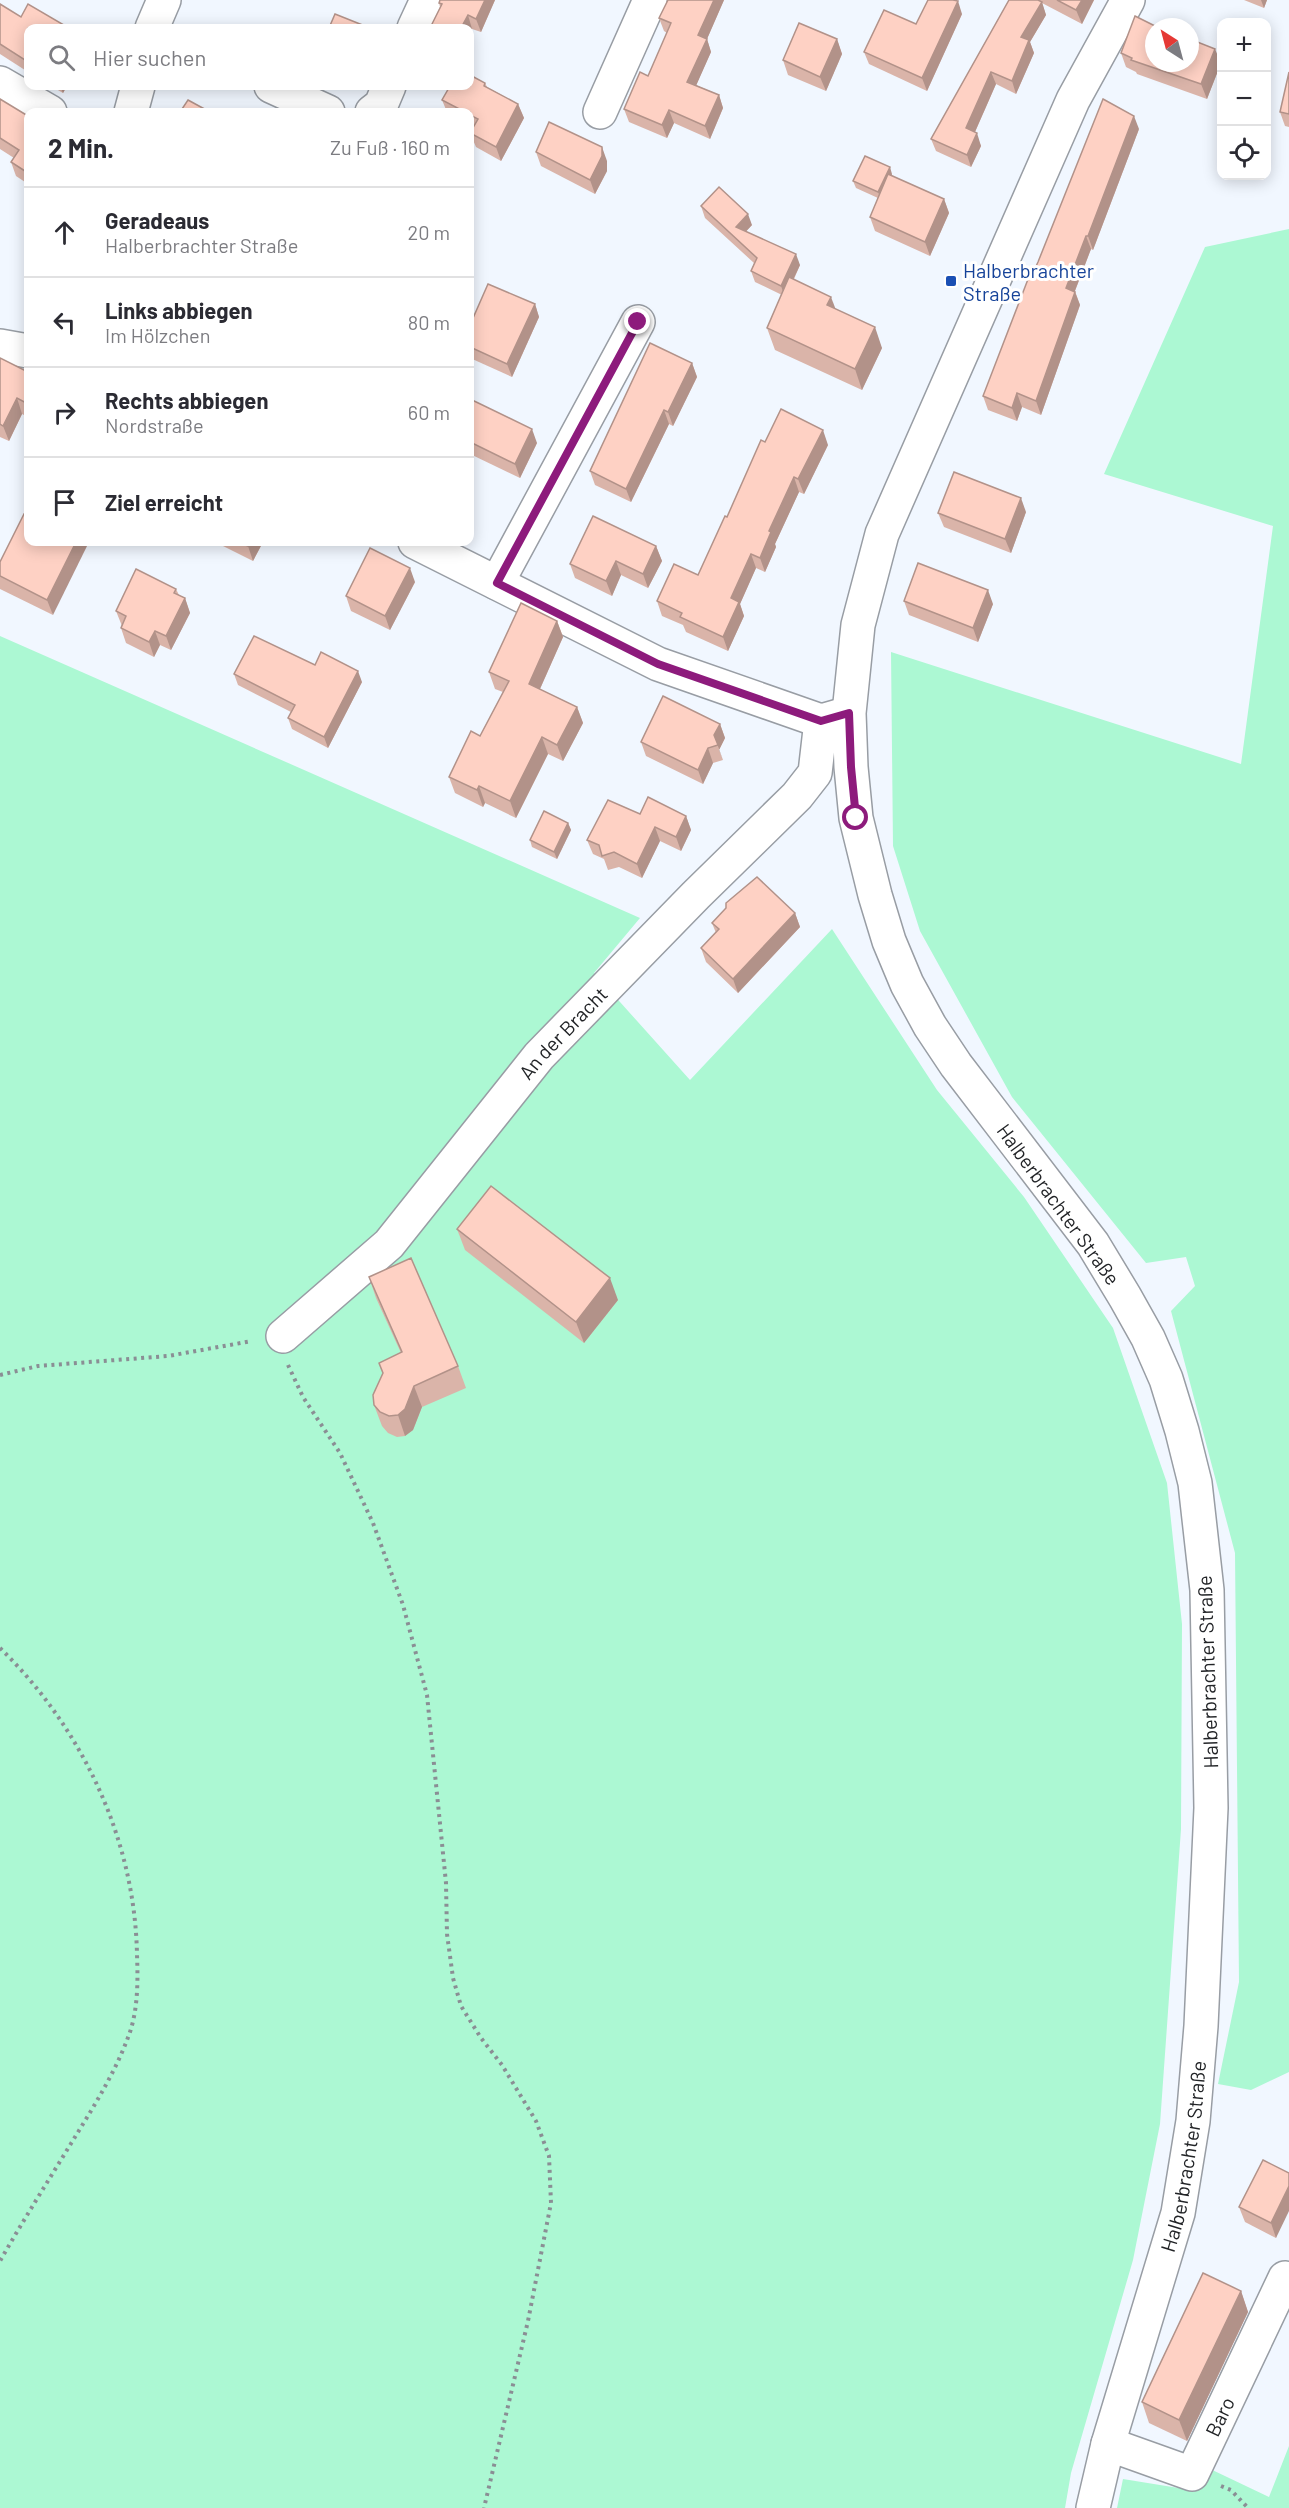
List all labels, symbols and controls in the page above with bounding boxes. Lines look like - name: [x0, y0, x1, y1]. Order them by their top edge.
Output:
- north arrow: [1145, 18, 1199, 72]
- map controls: [1217, 18, 1271, 180]
- button: +: [1217, 18, 1271, 72]
- search box: [24, 24, 474, 90]
- icon: search: [45, 41, 78, 74]
- text: Hier suchen: [93, 44, 206, 70]
- button: −: [1217, 72, 1271, 126]
- button: locate: [1217, 126, 1271, 180]
- text: 2 Min.: [48, 132, 114, 163]
- text: Zu Fuß · 160 m: [330, 135, 450, 159]
- text: Geradeaus: [105, 207, 209, 233]
- icon: ahead: [48, 216, 81, 249]
- text: 20 m: [407, 220, 450, 244]
- text: Halberbrachter Straße: [105, 233, 298, 257]
- place label: Halberbrachter Straße: [963, 258, 1094, 305]
- marker: Halberbrachter Straße: [944, 274, 958, 288]
- text: Links abbiegen: [105, 297, 253, 323]
- icon: left: [48, 306, 81, 339]
- route end: [624, 308, 650, 334]
- text: 80 m: [408, 310, 450, 334]
- text: Im Hölzchen: [105, 323, 211, 347]
- text: Rechts abbiegen: [105, 387, 268, 413]
- icon: right: [48, 396, 81, 429]
- text: 60 m: [408, 400, 450, 424]
- text: Nordstraße: [105, 413, 204, 437]
- icon: arrive: [48, 486, 81, 519]
- text: Ziel erreicht: [105, 489, 223, 515]
- route start: [842, 804, 868, 830]
- street label: An der Bracht: [513, 982, 612, 1084]
- street label: Halberbrachter Straße: [992, 1119, 1126, 1289]
- street label: Halberbrachter Straße: [1192, 1575, 1222, 1769]
- street label: Halberbrachter Straße: [1155, 2060, 1210, 2255]
- street label: Baro: [1200, 2393, 1239, 2440]

